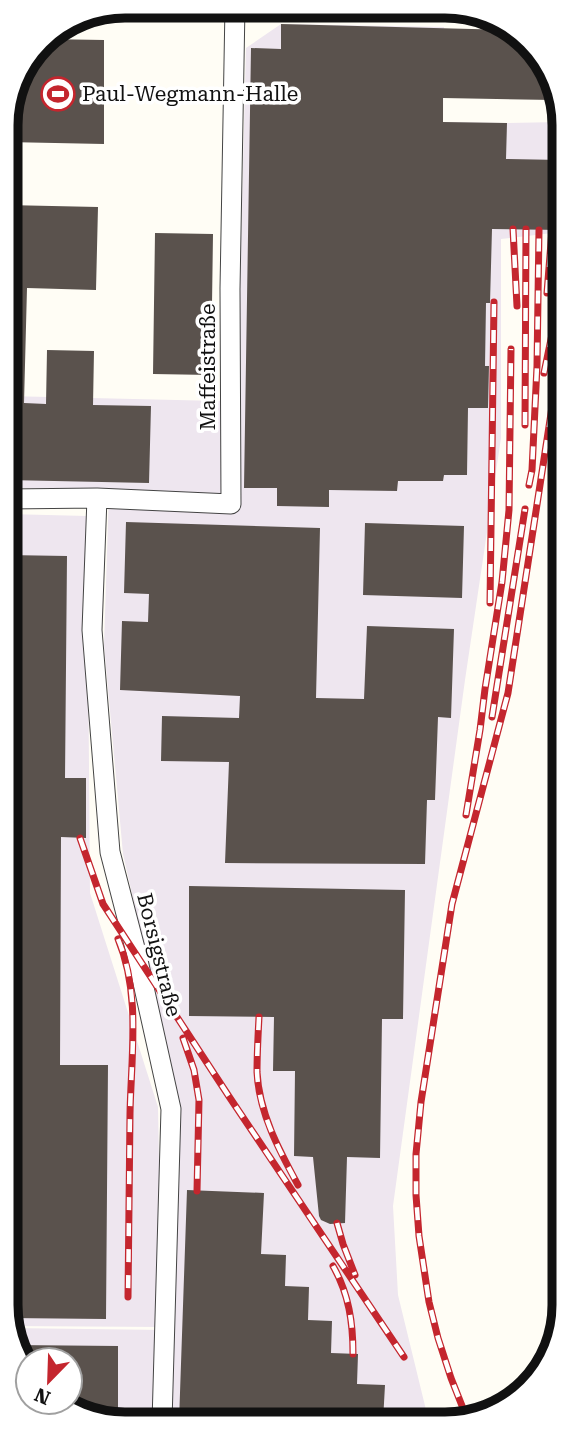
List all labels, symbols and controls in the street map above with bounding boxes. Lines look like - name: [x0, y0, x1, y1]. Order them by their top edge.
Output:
- sports icon: Paul-Wegmann-Halle: [39, 75, 77, 113]
- place label: Paul-Wegmann-Halle: [82, 82, 298, 106]
- street label: Maffeistraße: [196, 304, 220, 430]
- street label: Borsigstraße: [132, 891, 186, 1019]
- north arrow: [14, 1346, 84, 1416]
- text: N: [31, 1383, 54, 1410]

